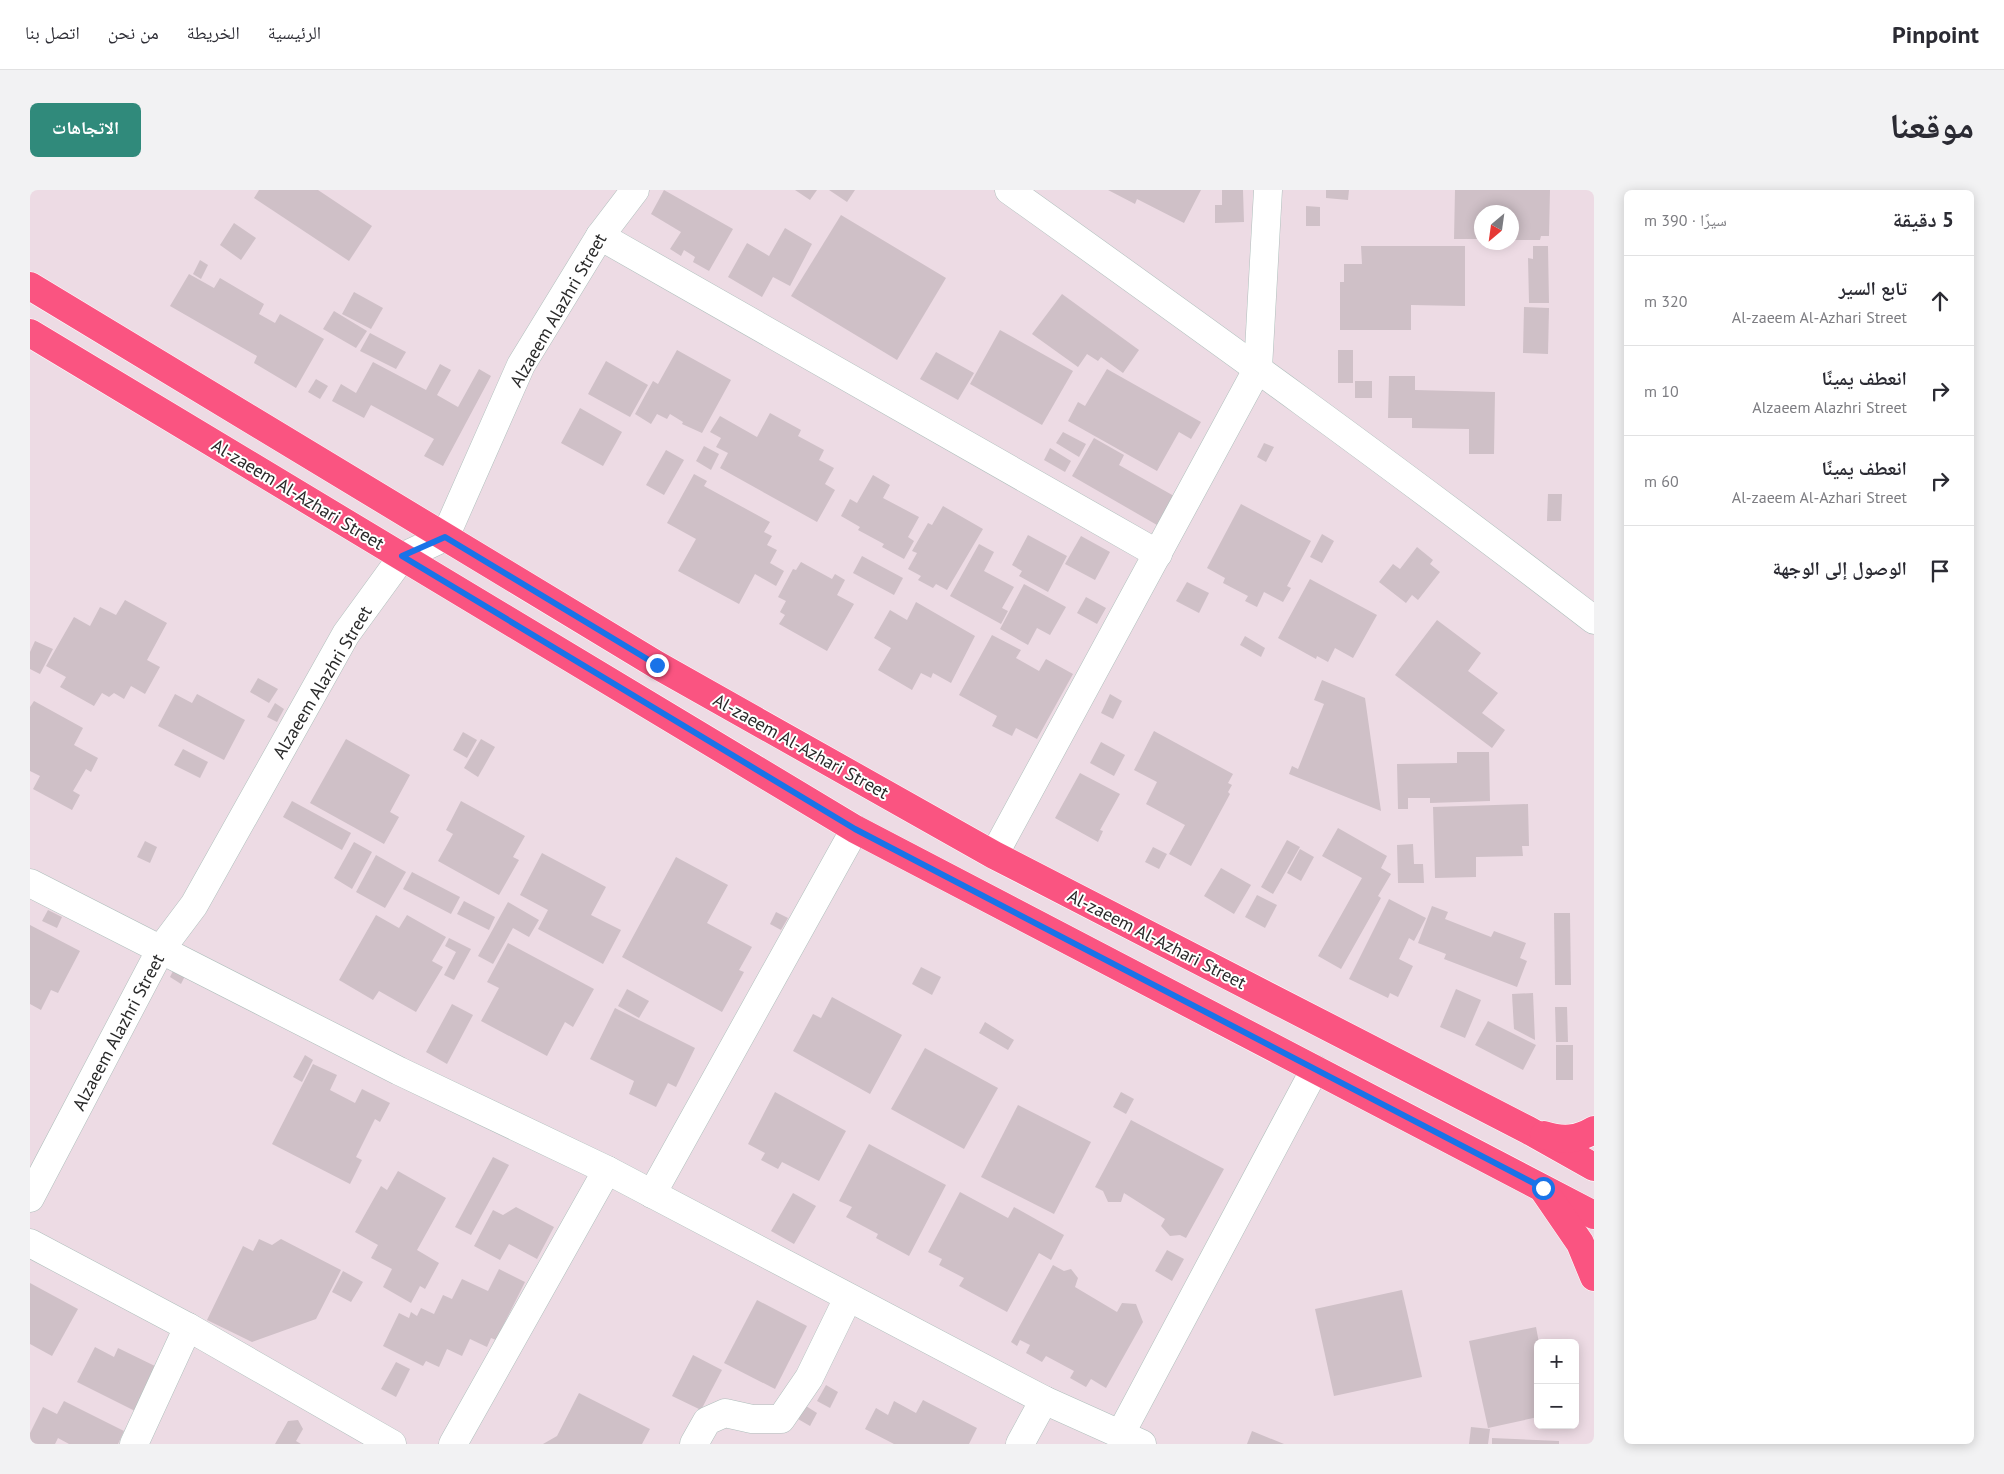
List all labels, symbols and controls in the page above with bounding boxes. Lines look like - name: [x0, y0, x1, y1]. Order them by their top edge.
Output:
- text: Pinpoint: [1892, 19, 1979, 50]
- text: اتصل بنا: [25, 21, 80, 44]
- text: من نحن: [108, 21, 159, 44]
- text: الخريطة: [187, 21, 240, 44]
- text: الرئيسية: [268, 21, 321, 44]
- text: موقعنا: [1889, 102, 1974, 148]
- button: الاتجاهات: [30, 103, 141, 157]
- north arrow: [1474, 205, 1519, 250]
- text: 5 دقيقة: [1893, 206, 1954, 233]
- text: سيرًا · 390 m: [1644, 210, 1727, 230]
- street label: Alzaeem Alazhri Street: [505, 229, 611, 391]
- text: تابع السير: [1839, 276, 1907, 300]
- icon: ahead: [1926, 287, 1954, 315]
- text: 320 m: [1644, 291, 1687, 311]
- text: Al-zaeem Al-Azhari Street: [1732, 307, 1907, 327]
- text: انعطف يمينًا: [1822, 366, 1907, 390]
- icon: right: [1926, 377, 1954, 405]
- text: 10 m: [1644, 381, 1679, 401]
- text: Alzaeem Alazhri Street: [1752, 397, 1907, 417]
- street label: Al-zaeem Al-Azhari Street: [208, 433, 388, 555]
- text: انعطف يمينًا: [1822, 456, 1907, 480]
- icon: right: [1926, 467, 1954, 495]
- text: 60 m: [1644, 471, 1679, 491]
- text: Al-zaeem Al-Azhari Street: [1732, 487, 1907, 507]
- text: الوصول إلى الوجهة: [1772, 556, 1907, 580]
- icon: arrive: [1926, 557, 1954, 585]
- street label: Alzaeem Alazhri Street: [267, 601, 377, 763]
- route end: [646, 654, 669, 677]
- street label: Al-zaeem Al-Azhari Street: [709, 688, 893, 804]
- street label: Al-zaeem Al-Azhari Street: [1064, 884, 1250, 994]
- street label: Alzaeem Alazhri Street: [67, 950, 169, 1114]
- route start: [1532, 1177, 1555, 1200]
- map controls: [1534, 1339, 1579, 1429]
- button: +: [1534, 1339, 1579, 1384]
- button: −: [1534, 1384, 1579, 1429]

